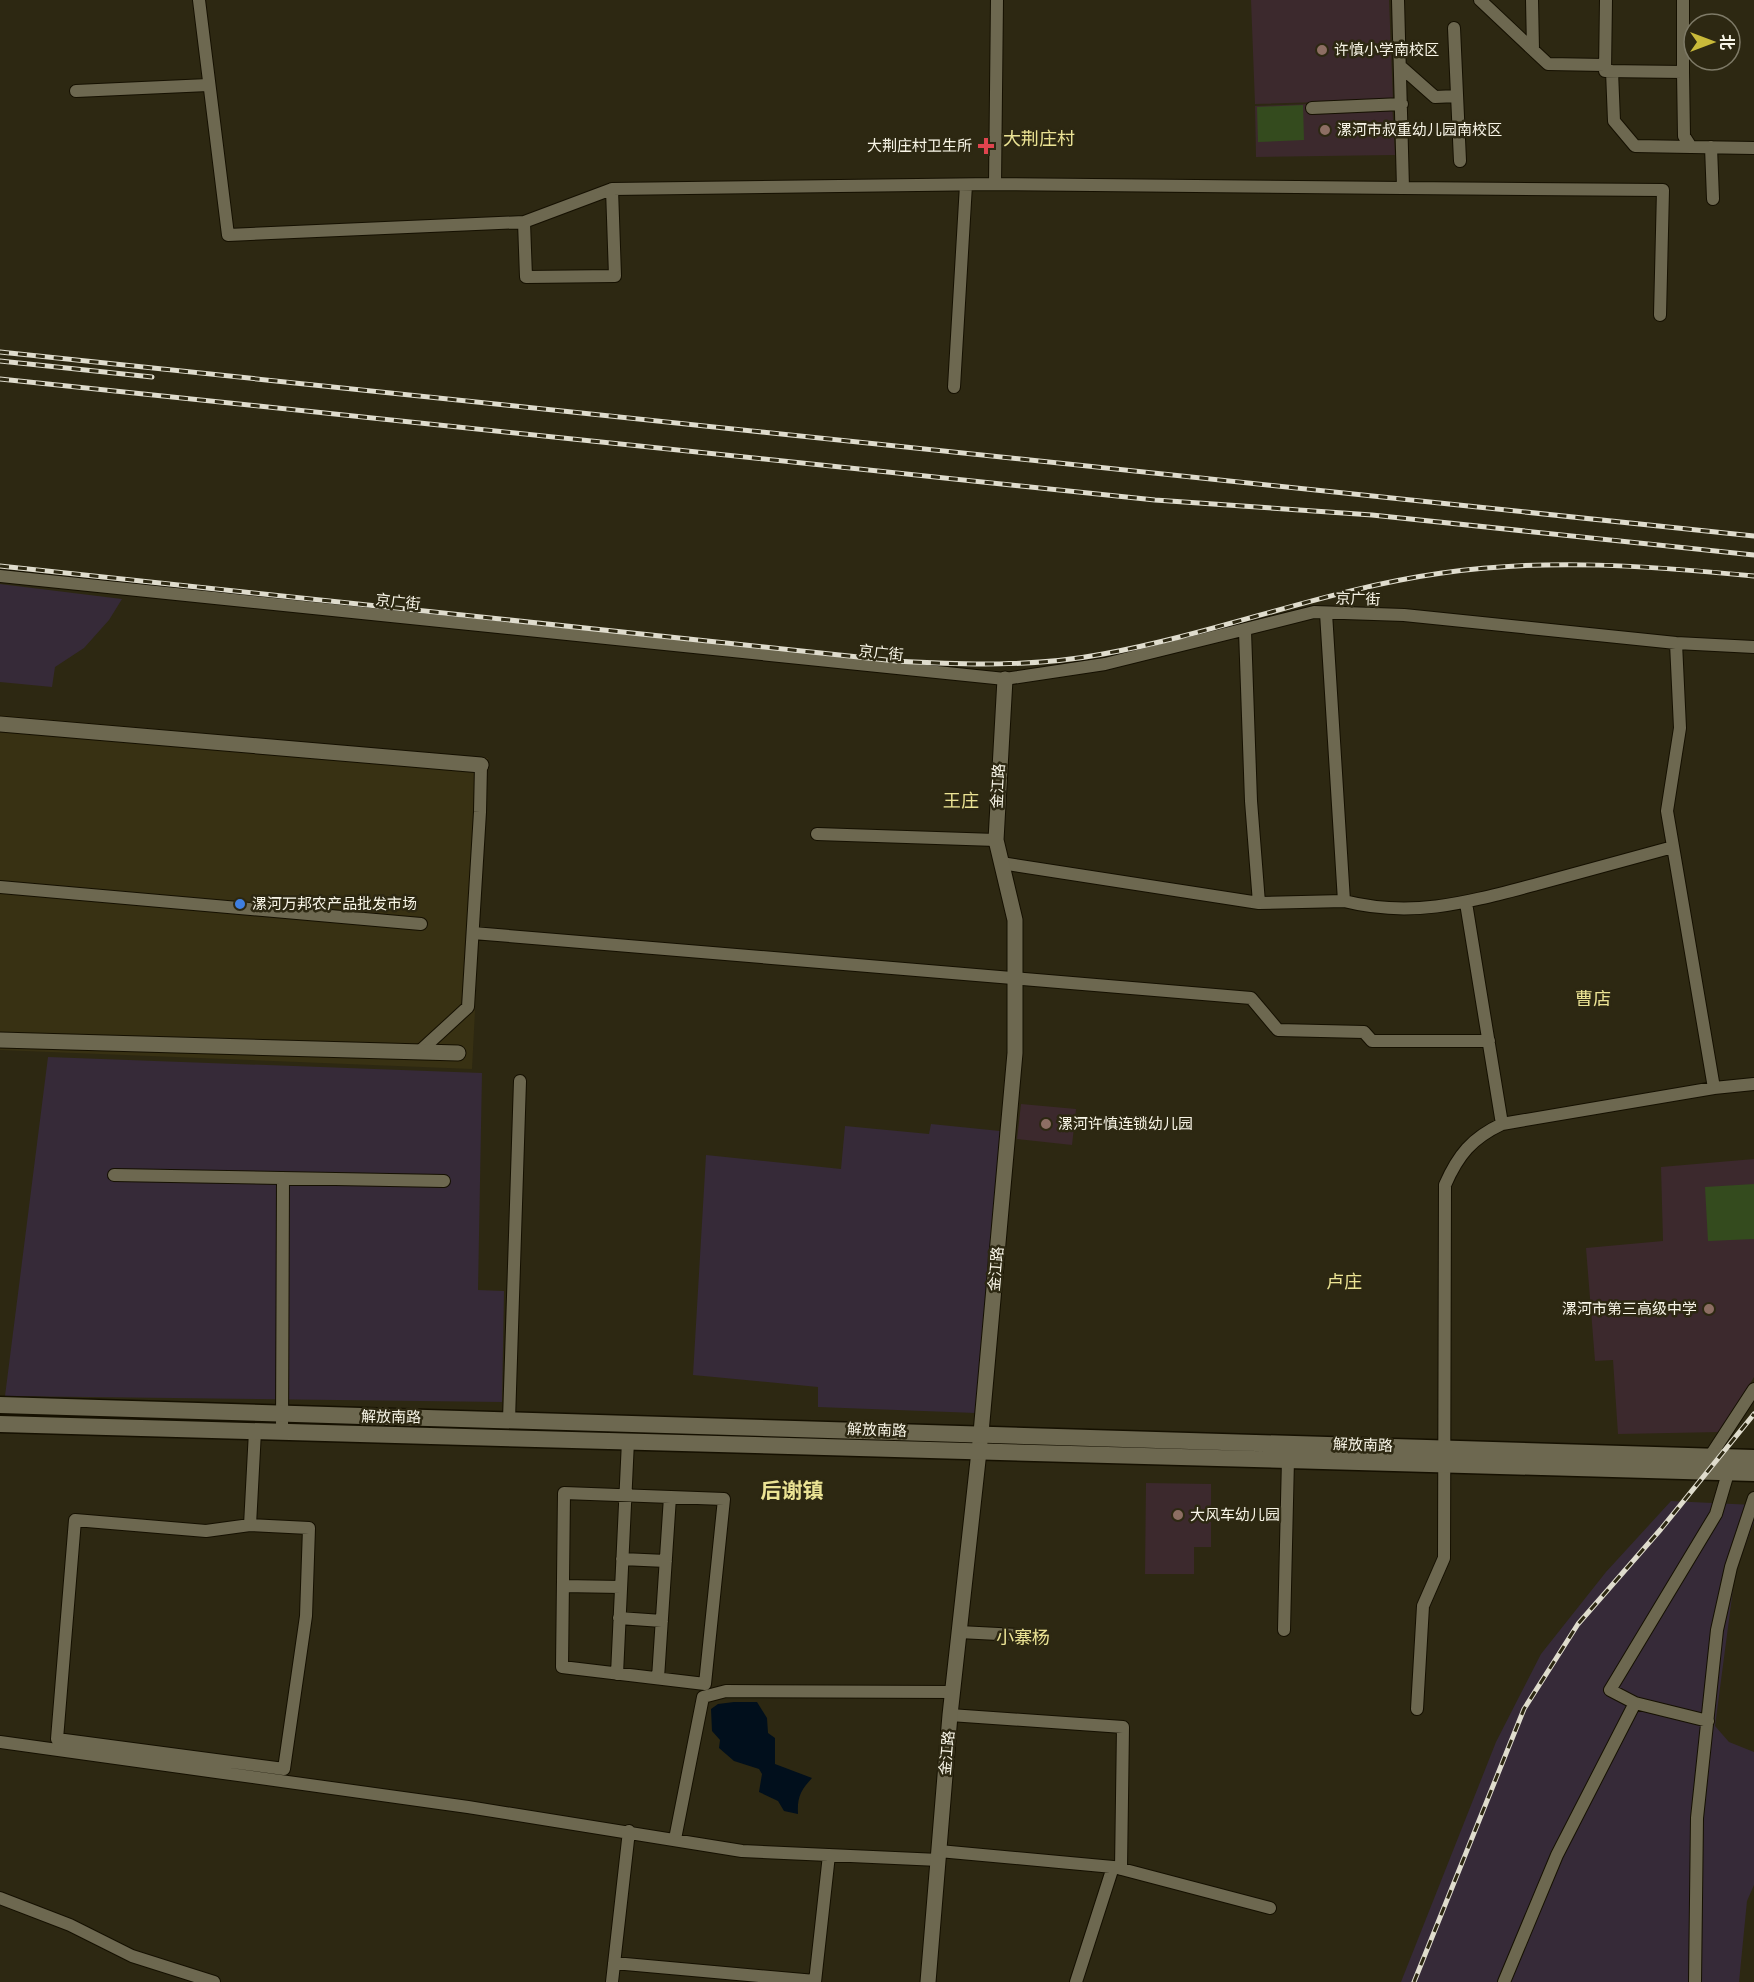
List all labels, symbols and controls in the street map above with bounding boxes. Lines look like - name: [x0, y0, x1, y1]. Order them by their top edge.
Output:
- north arrow: [1682, 12, 1742, 72]
- text: 北: [1717, 34, 1737, 50]
- place label: 许慎小学南校区: [1334, 40, 1439, 59]
- marker: 许慎小学南校区: [1315, 43, 1329, 57]
- place label: 漯河市叔重幼儿园南校区: [1337, 120, 1502, 139]
- marker: 漯河市叔重幼儿园南校区: [1318, 123, 1332, 137]
- district label: 大荆庄村: [1003, 128, 1075, 149]
- place label: 大荆庄村卫生所: [867, 136, 972, 155]
- marker: 大荆庄村卫生所: [977, 137, 995, 155]
- street label: 京广街: [1335, 588, 1381, 609]
- street label: 京广街: [375, 590, 421, 613]
- street label: 京广街: [858, 641, 904, 664]
- street label: 金江路: [987, 763, 1008, 809]
- district label: 王庄: [943, 790, 979, 811]
- place label: 漯河万邦农产品批发市场: [252, 894, 417, 913]
- marker: 漯河万邦农产品批发市场: [233, 897, 247, 911]
- district label: 曹店: [1575, 988, 1611, 1009]
- place label: 漯河许慎连锁幼儿园: [1058, 1114, 1193, 1133]
- marker: 漯河许慎连锁幼儿园: [1039, 1117, 1053, 1131]
- street label: 金江路: [984, 1246, 1007, 1292]
- district label: 卢庄: [1326, 1271, 1362, 1292]
- place label: 漯河市第三高级中学: [1562, 1299, 1697, 1318]
- marker: 漯河市第三高级中学: [1702, 1302, 1716, 1316]
- street label: 解放南路: [361, 1406, 421, 1427]
- street label: 解放南路: [847, 1419, 907, 1440]
- street label: 解放南路: [1333, 1434, 1393, 1455]
- district label: 后谢镇: [761, 1478, 824, 1503]
- place label: 大风车幼儿园: [1190, 1505, 1280, 1524]
- marker: 大风车幼儿园: [1171, 1508, 1185, 1522]
- district label: 小寨杨: [996, 1627, 1050, 1648]
- street label: 金江路: [935, 1730, 958, 1776]

